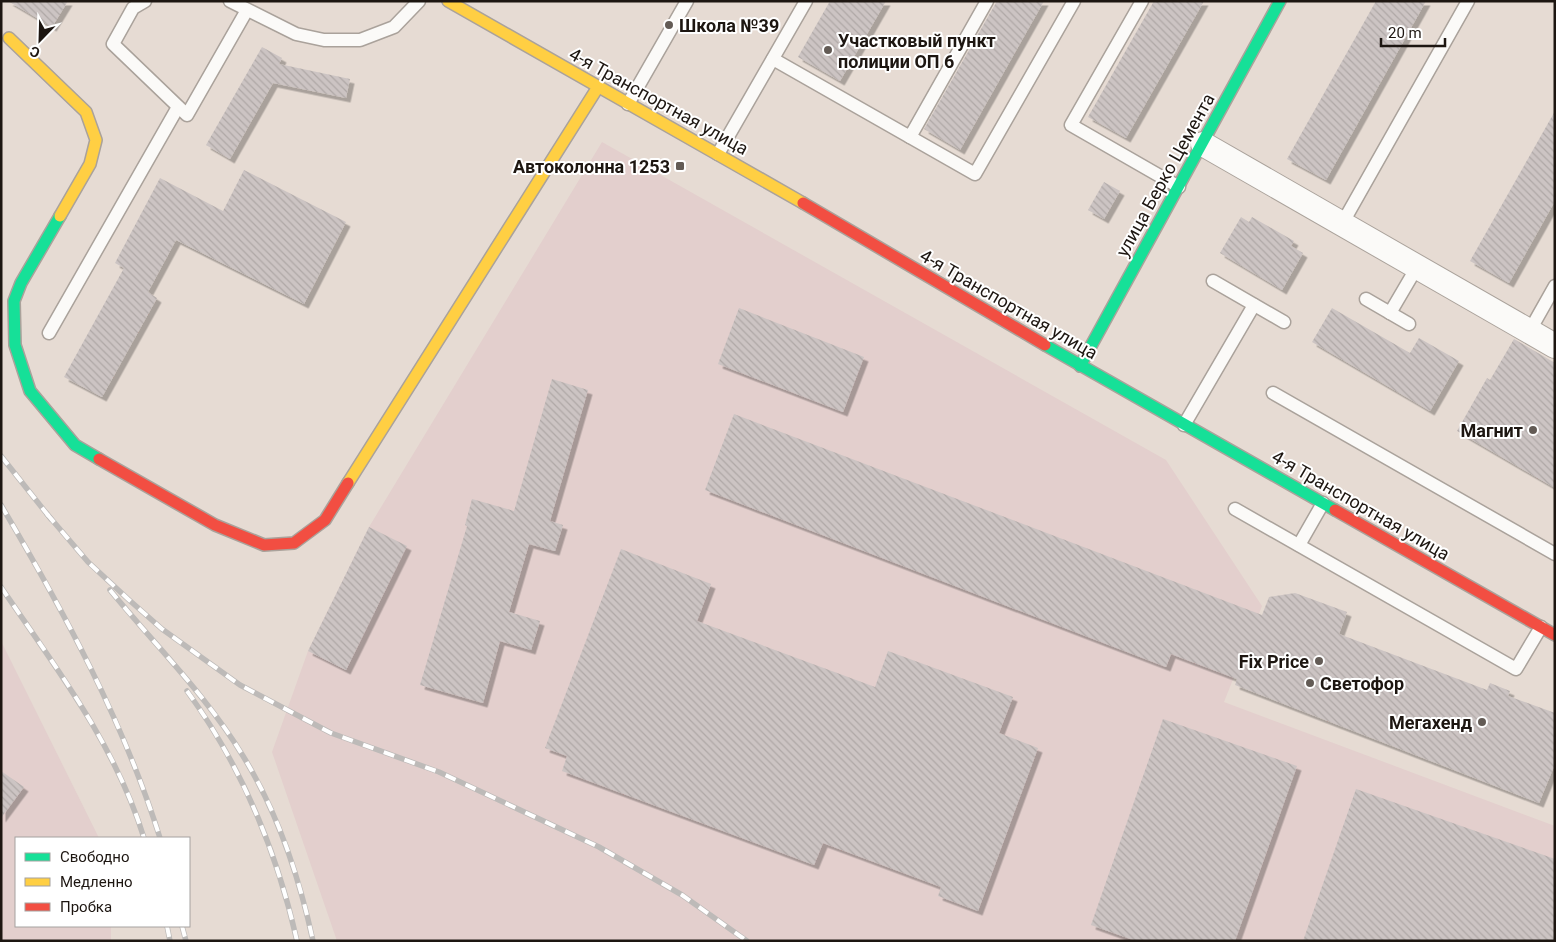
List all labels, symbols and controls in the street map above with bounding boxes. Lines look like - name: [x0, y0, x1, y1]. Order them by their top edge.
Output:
- north arrow: [15, 15, 65, 65]
- place label: Школа №39: [679, 15, 779, 36]
- scale bar: [1381, 15, 1445, 47]
- marker: Школа №39: [663, 19, 675, 31]
- text: 20 m: [1388, 24, 1422, 42]
- place label: Участковый пункт полиции ОП 6: [838, 30, 996, 72]
- text: С: [28, 43, 42, 61]
- street label: 4-я Транспортная улица: [566, 43, 752, 159]
- marker: Участковый пункт полиции ОП 6: [822, 44, 834, 56]
- street label: улица Берко Цемента: [1111, 90, 1219, 260]
- place label: Автоколонна 1253: [513, 156, 670, 177]
- marker: Автоколонна 1253: [674, 160, 686, 172]
- street label: 4-я Транспортная улица: [917, 245, 1101, 363]
- place label: Магнит: [1460, 420, 1523, 441]
- marker: Магнит: [1527, 424, 1539, 436]
- street label: 4-я Транспортная улица: [1269, 446, 1453, 564]
- place label: Fix Price: [1239, 651, 1309, 672]
- marker: Fix Price: [1313, 655, 1325, 667]
- place label: Светофор: [1320, 673, 1404, 694]
- marker: Светофор: [1304, 677, 1316, 689]
- place label: Мегахенд: [1389, 712, 1473, 733]
- marker: Мегахенд: [1476, 716, 1488, 728]
- legend: [15, 837, 190, 927]
- text: Свободно: [60, 848, 129, 866]
- text: Медленно: [60, 873, 133, 891]
- text: Пробка: [60, 898, 112, 916]

